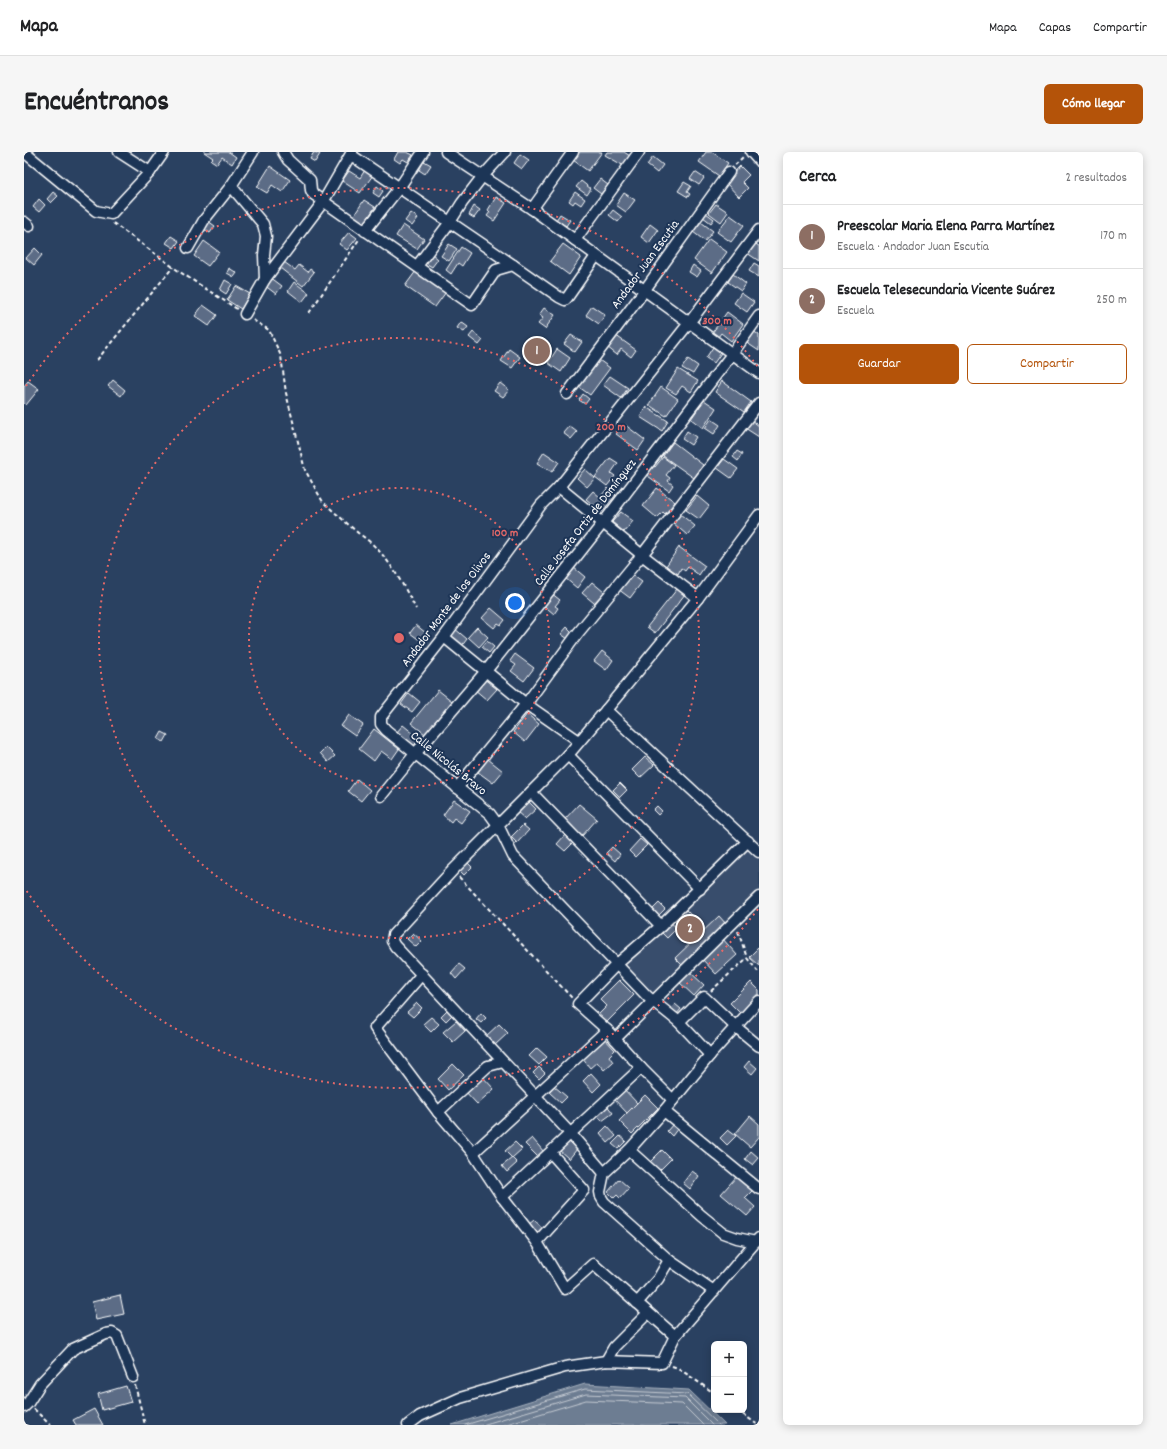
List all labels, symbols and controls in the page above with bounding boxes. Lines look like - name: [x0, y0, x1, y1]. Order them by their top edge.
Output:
- text: Mapa: [20, 14, 58, 41]
- text: Mapa: [989, 18, 1017, 38]
- text: Capas: [1039, 18, 1071, 38]
- text: Compartir: [1093, 18, 1147, 38]
- text: Encuéntranos: [24, 84, 169, 124]
- button: Cómo llegar: [1044, 84, 1143, 124]
- text: Cerca: [799, 166, 836, 190]
- text: 2 resultados: [1065, 169, 1127, 188]
- street label: Andador Juan Escutia: [607, 216, 685, 313]
- text: Preescolar Maria Elena Parra Martínez: [837, 216, 1055, 238]
- text: 1: [811, 227, 813, 246]
- text: 170 m: [1100, 227, 1127, 246]
- text: Escuela · Andador Juan Escutia: [837, 238, 989, 257]
- text: Escuela Telesecundaria Vicente Suárez: [837, 280, 1055, 302]
- text: 2: [809, 291, 815, 310]
- text: 250 m: [1096, 291, 1127, 310]
- text: Escuela: [837, 302, 874, 321]
- text: 300 m: [702, 313, 732, 330]
- pin: 1: [524, 336, 550, 366]
- button: Guardar: [799, 344, 959, 384]
- button: Compartir: [967, 344, 1127, 384]
- text: 200 m: [596, 419, 626, 436]
- street label: Calle Josefa Ortiz de Domínguez: [530, 455, 642, 591]
- text: 100 m: [492, 525, 518, 542]
- street label: Andador Monte de los Olivos: [397, 549, 497, 671]
- your location: [505, 593, 525, 613]
- centre of rings: [392, 631, 406, 645]
- street label: Calle Nicolás Bravo: [406, 727, 490, 801]
- pin: 2: [677, 914, 703, 944]
- map controls: [711, 1341, 747, 1413]
- button: +: [711, 1341, 747, 1377]
- button: −: [711, 1377, 747, 1413]

